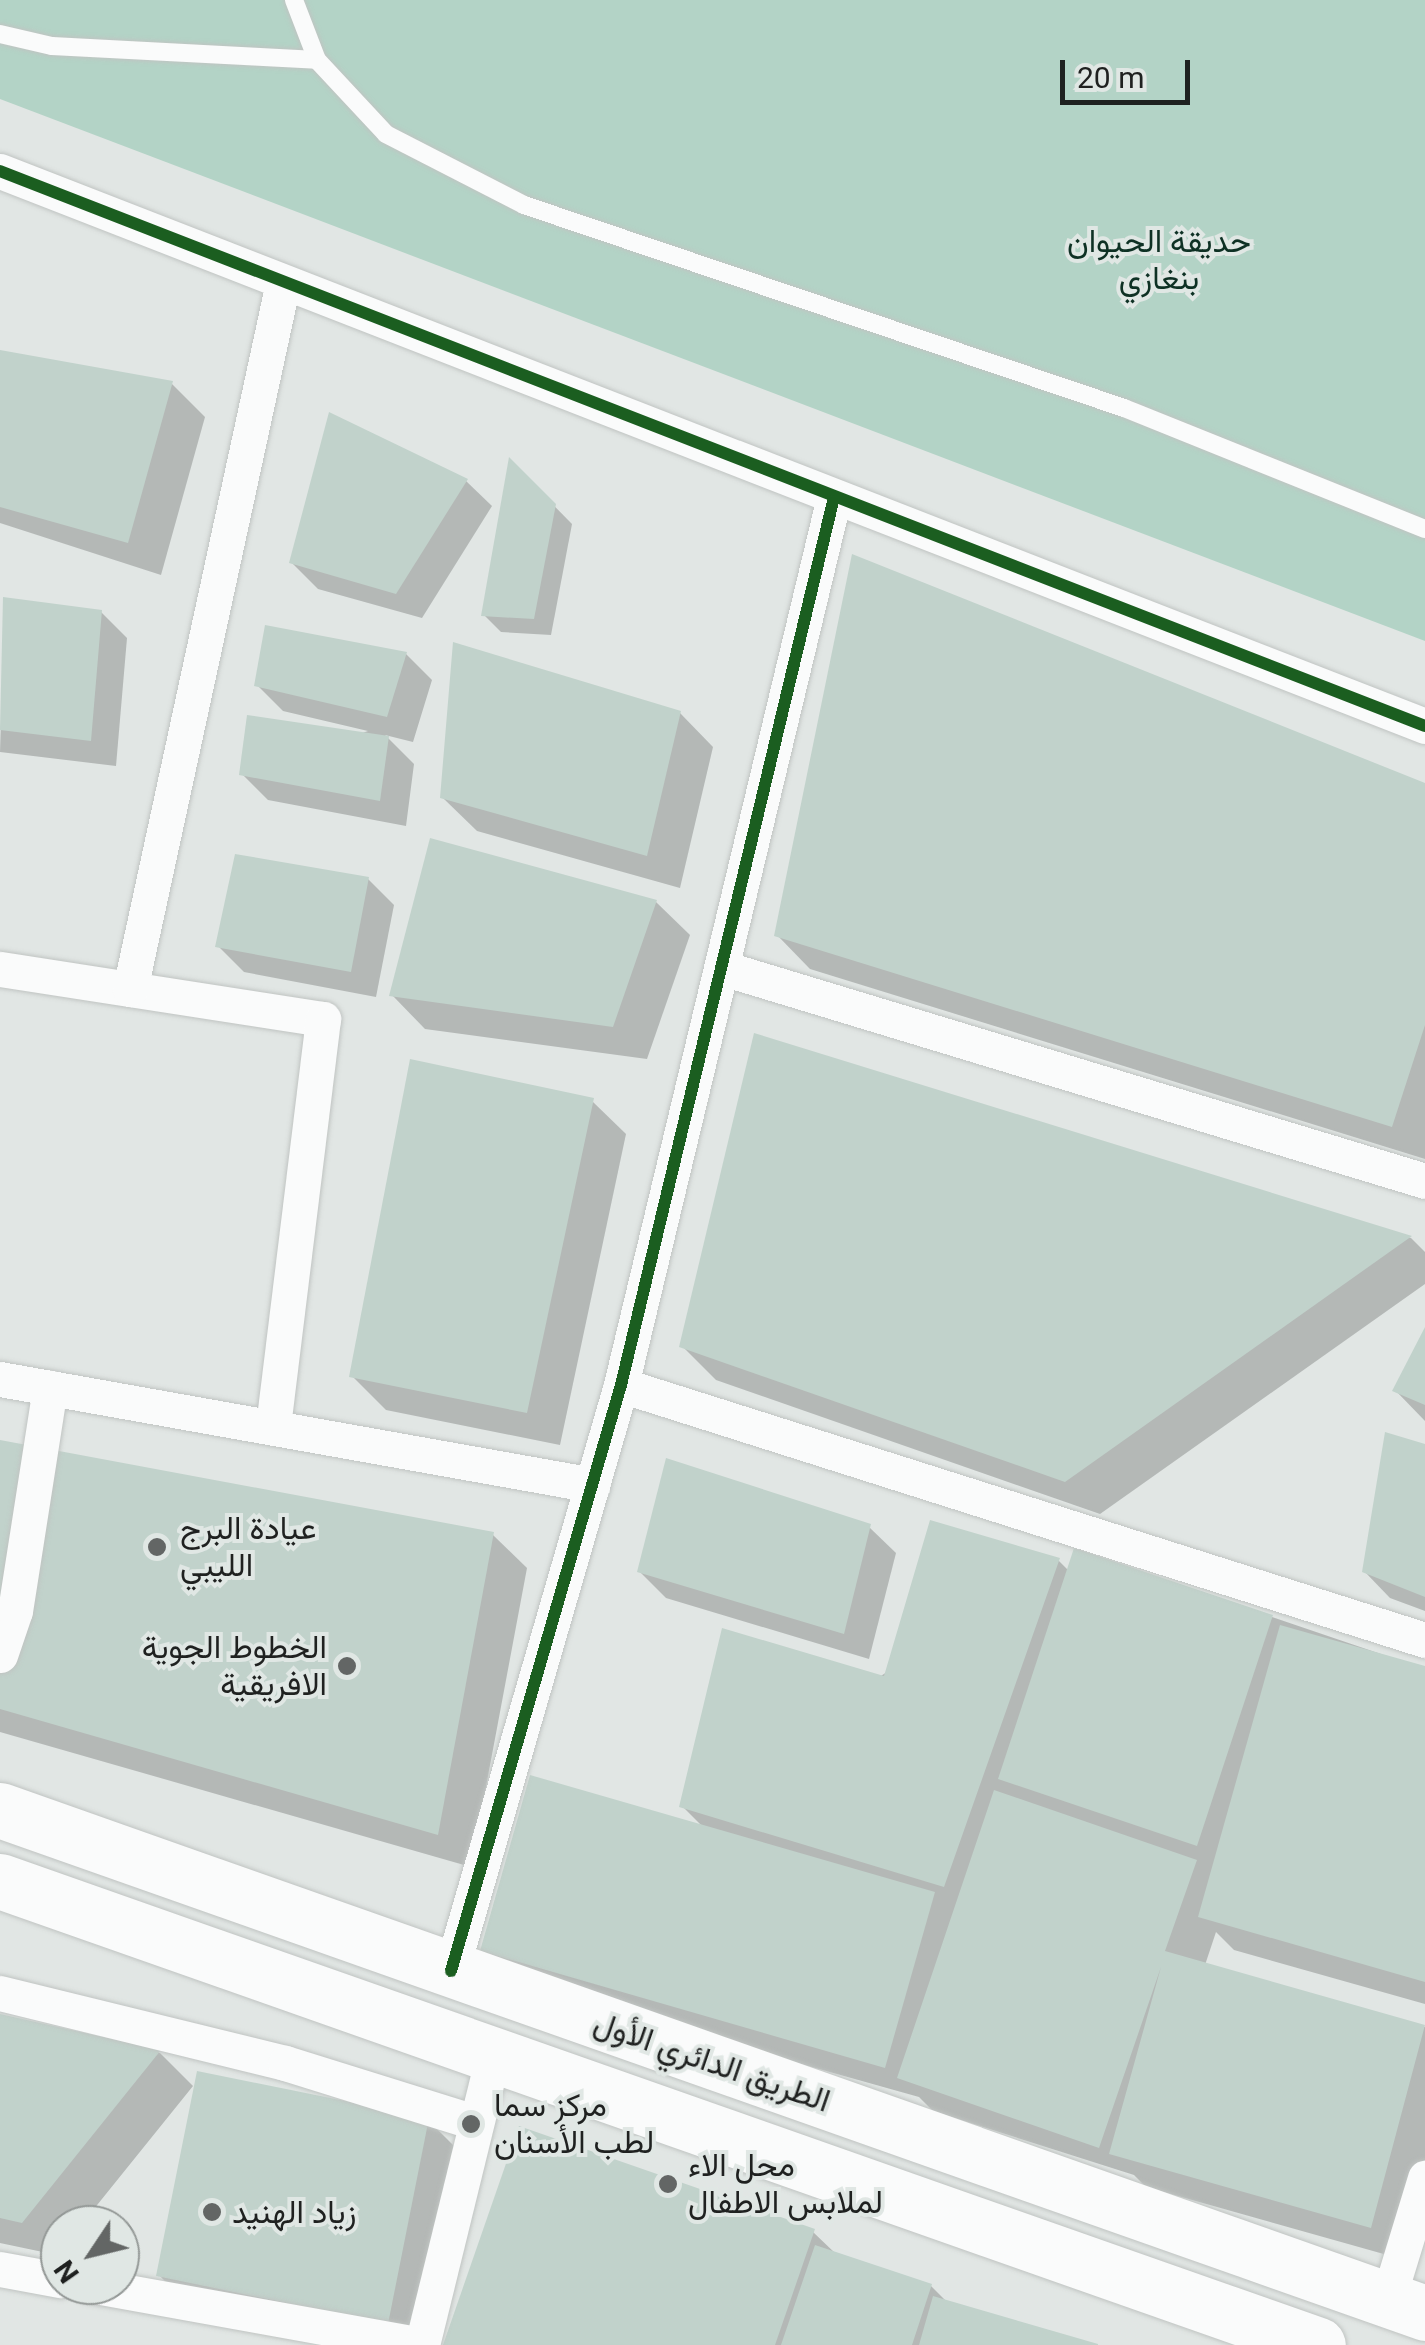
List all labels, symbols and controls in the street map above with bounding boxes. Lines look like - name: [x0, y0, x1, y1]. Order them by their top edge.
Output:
- scale bar: [1065, 40, 1195, 102]
- text: 20 m: [1077, 60, 1144, 95]
- park label: حديقة الحيوان بنغازي: [1067, 223, 1251, 298]
- place label: عيادة البرج الليبي: [180, 1510, 316, 1585]
- marker: عيادة البرج الليبي: [144, 1534, 170, 1560]
- place label: الخطوط الجوية الافريقية: [142, 1629, 327, 1704]
- marker: الخطوط الجوية الافريقية: [336, 1655, 358, 1677]
- street label: الطريق الدائري الأول: [589, 2004, 835, 2120]
- place label: مركز سما لطب الأسنان: [494, 2087, 654, 2162]
- marker: مركز سما لطب الأسنان: [458, 2111, 484, 2137]
- place label: محل الاء لملابس الاطفال: [688, 2147, 883, 2222]
- marker: محل الاء لملابس الاطفال: [657, 2173, 679, 2195]
- place label: زياد الهنيد: [232, 2193, 357, 2231]
- marker: زياد الهنيد: [201, 2201, 223, 2223]
- north arrow: [40, 2205, 140, 2305]
- text: N: [47, 2254, 86, 2289]

